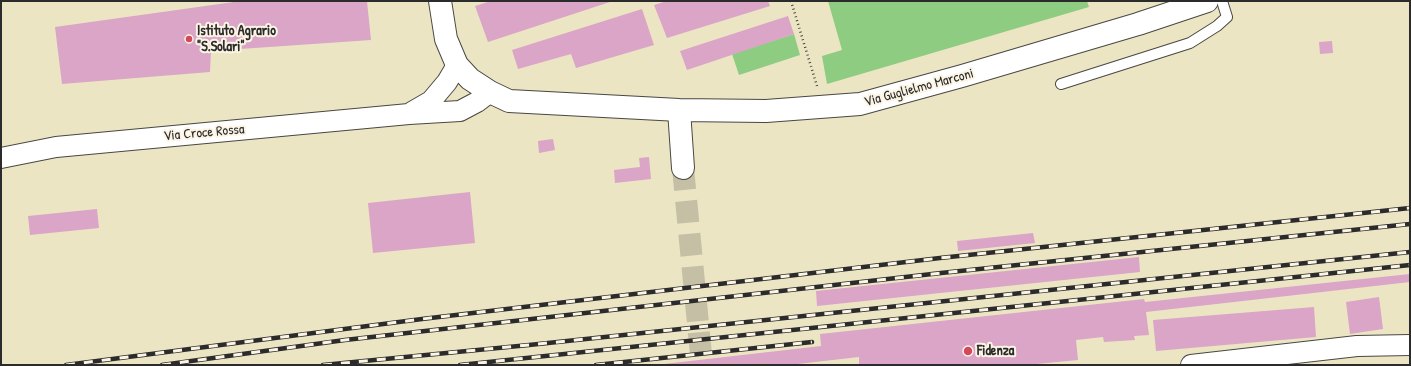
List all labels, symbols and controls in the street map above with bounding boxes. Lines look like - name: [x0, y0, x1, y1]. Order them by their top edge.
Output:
- place label: Istituto Agrario "S.Solari": [197, 23, 276, 56]
- marker: Istituto Agrario "S.Solari": [184, 34, 194, 44]
- street label: Via Guglielmo Marconi: [862, 65, 976, 111]
- street label: Via Croce Rossa: [163, 121, 245, 145]
- place label: Fidenza: [977, 343, 1014, 359]
- marker: Fidenza: [962, 345, 974, 357]

